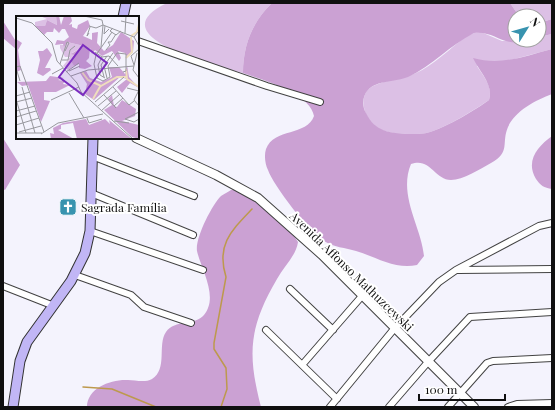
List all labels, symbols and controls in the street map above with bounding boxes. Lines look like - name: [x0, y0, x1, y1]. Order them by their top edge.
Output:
- north arrow: [507, 8, 547, 48]
- text: N: [527, 14, 544, 29]
- inset map: [16, 16, 139, 139]
- church icon: Sagrada Família: [58, 197, 78, 217]
- place label: Sagrada Família: [81, 199, 167, 215]
- street label: Avenida Affonso Mathuzcewski: [286, 207, 418, 335]
- scale bar: [419, 376, 505, 402]
- text: 100 m: [425, 381, 458, 397]

